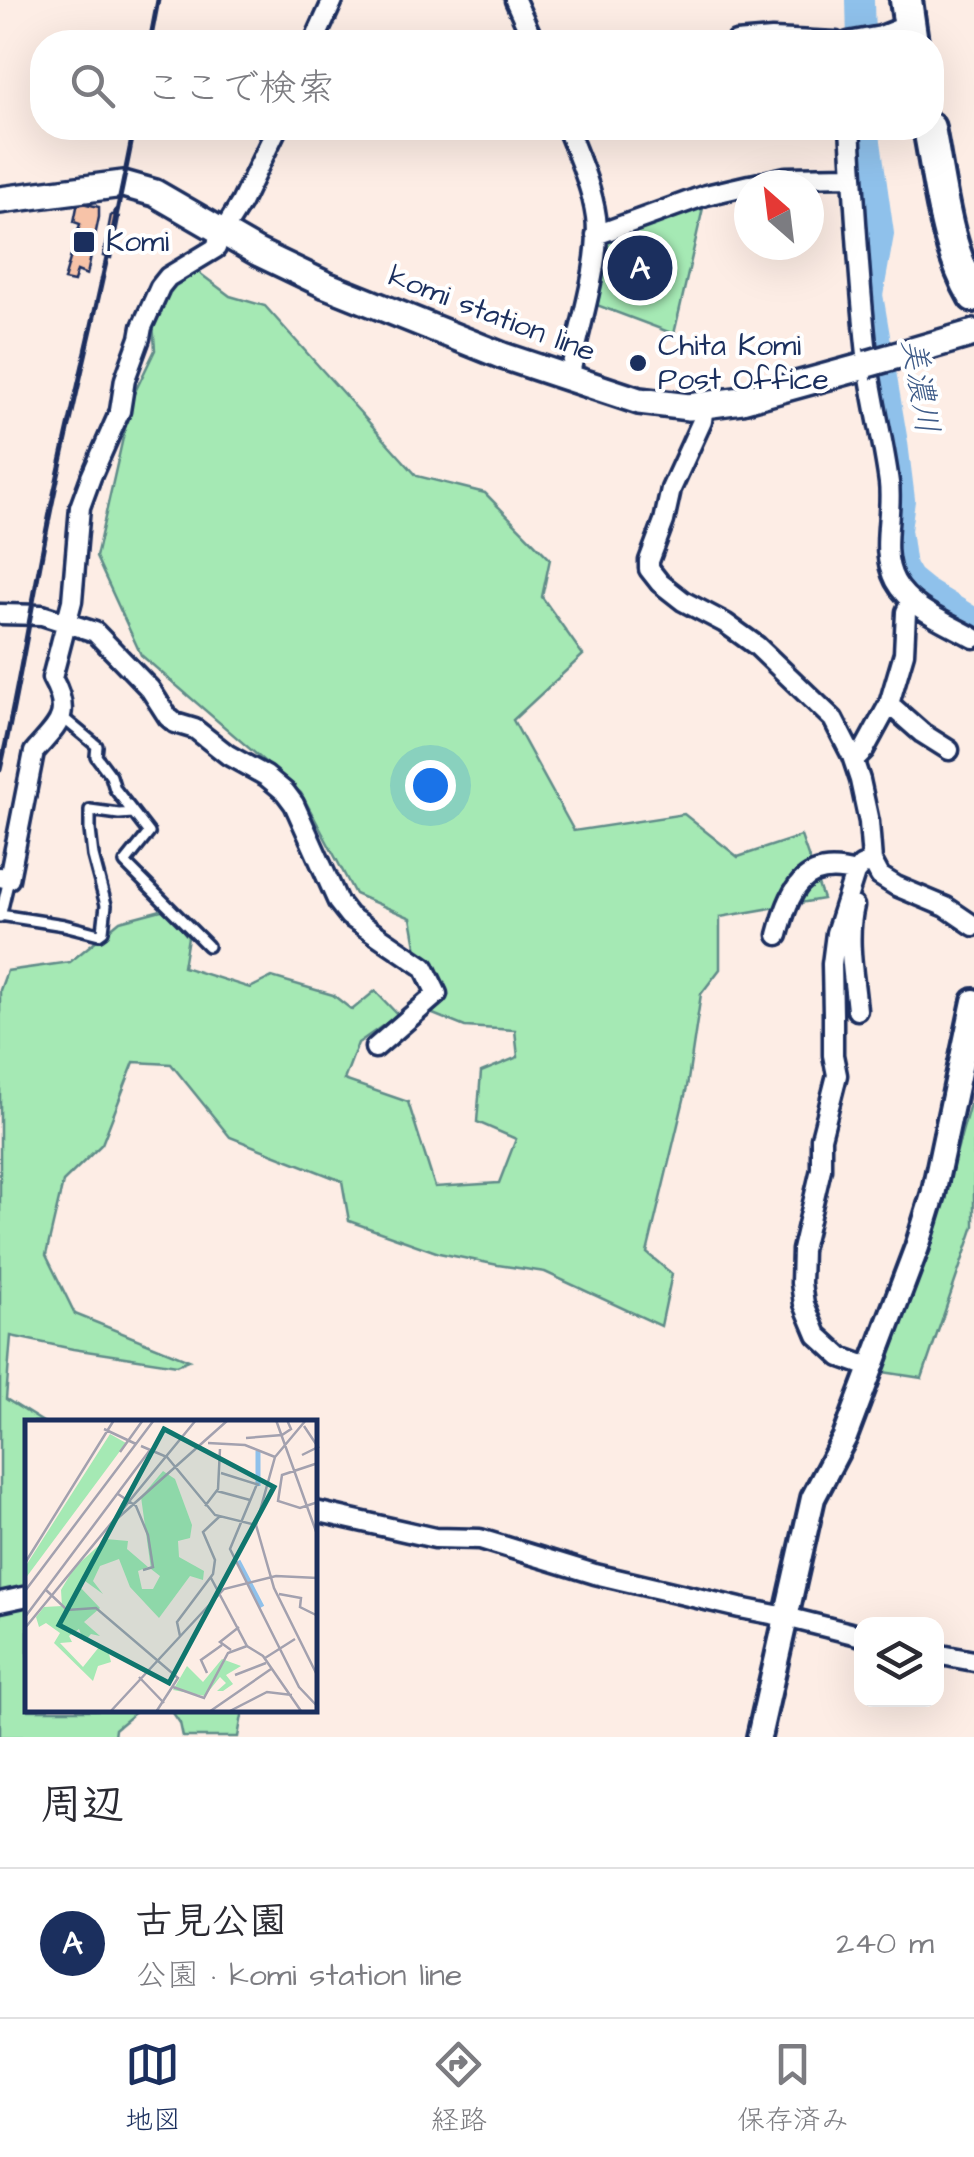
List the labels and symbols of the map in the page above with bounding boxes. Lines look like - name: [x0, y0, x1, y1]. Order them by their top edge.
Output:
- north arrow: [734, 170, 824, 260]
- place label: Komi: [106, 221, 169, 263]
- marker: Komi: [71, 229, 97, 255]
- pin: A: [608, 230, 672, 306]
- street label: komi station line: [382, 255, 602, 373]
- place label: Chita Komi Post Office: [658, 325, 829, 401]
- water label: 美濃川: [890, 335, 950, 437]
- marker: Chita Komi Post Office: [627, 352, 649, 374]
- your location: [405, 760, 456, 811]
- inset map: [25, 1420, 318, 1712]

